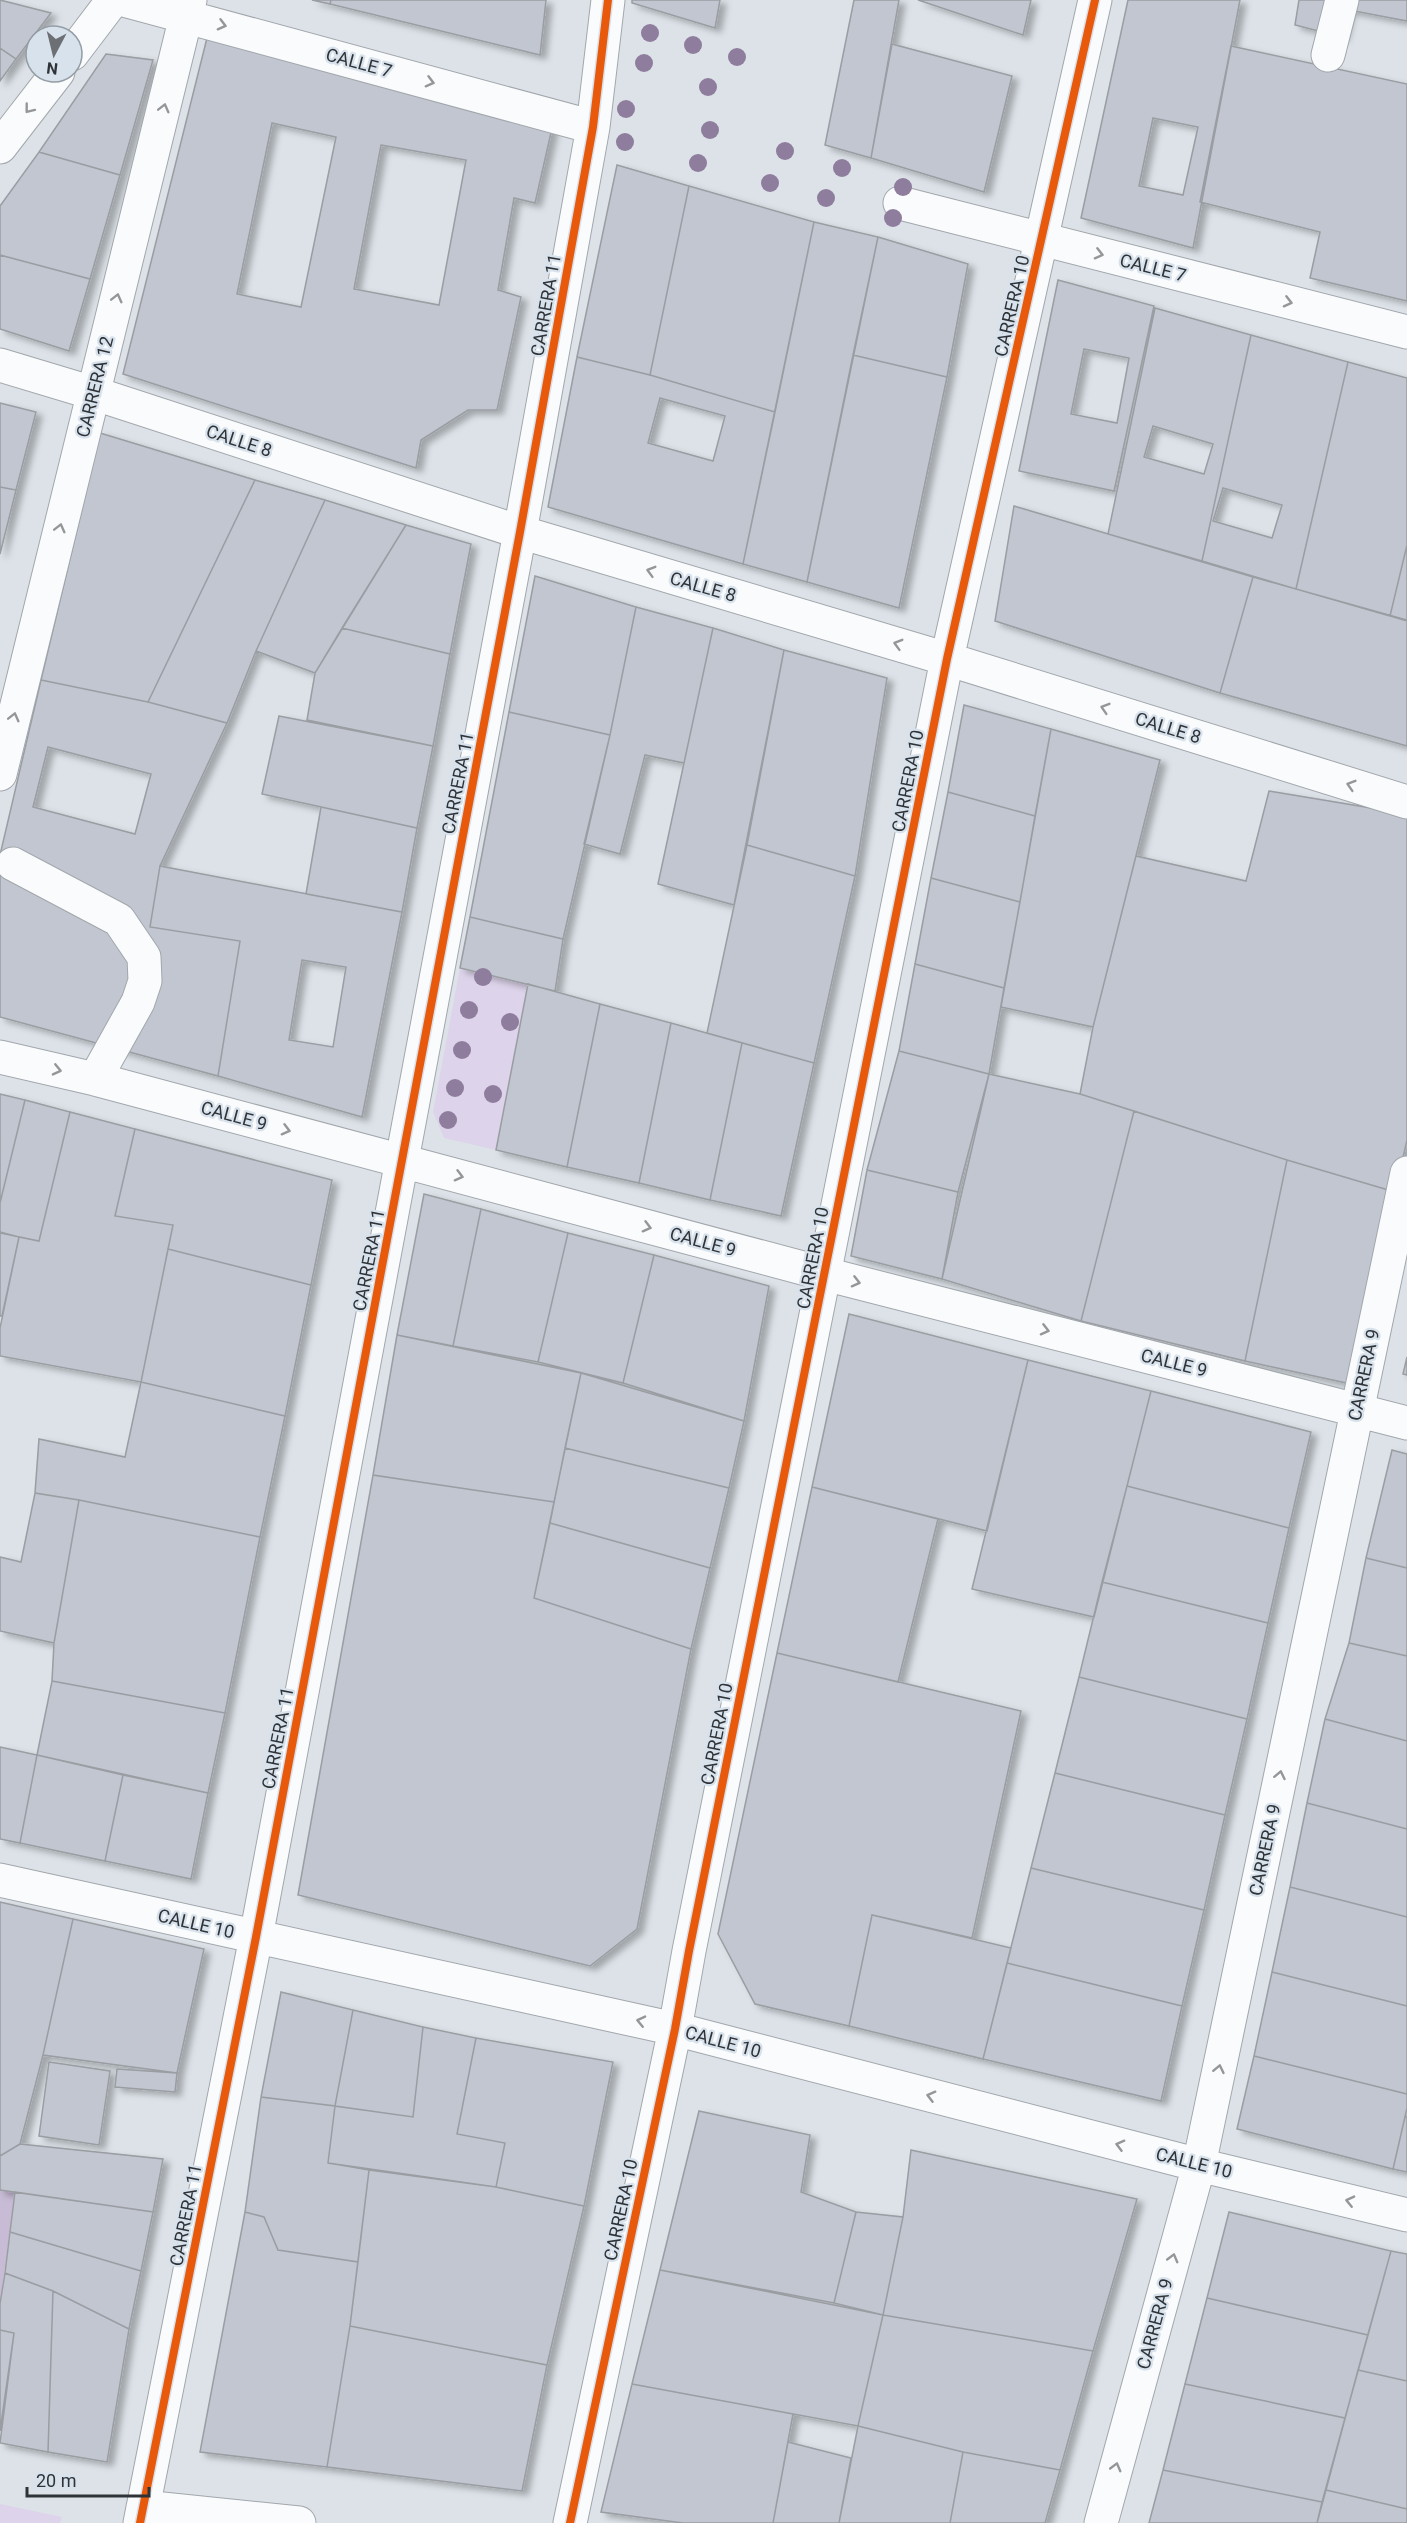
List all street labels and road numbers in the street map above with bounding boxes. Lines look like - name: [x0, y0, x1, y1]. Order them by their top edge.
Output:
- street label: CALLE 7: [324, 44, 395, 81]
- street label: CALLE 7: [1118, 249, 1188, 286]
- street label: CARRERA 11: [526, 252, 565, 358]
- street label: CARRERA 10: [990, 253, 1033, 359]
- street label: CARRERA 12: [72, 334, 117, 440]
- street label: CALLE 8: [204, 420, 275, 461]
- street label: CALLE 8: [668, 567, 739, 606]
- street label: CALLE 8: [1133, 708, 1204, 747]
- street label: CARRERA 10: [887, 728, 928, 834]
- street label: CARRERA 11: [437, 730, 478, 836]
- street label: CALLE 9: [199, 1097, 270, 1134]
- street label: CARRERA 10: [792, 1205, 833, 1311]
- street label: CARRERA 11: [348, 1207, 389, 1313]
- street label: CALLE 9: [668, 1223, 739, 1260]
- street label: CARRERA 9: [1344, 1327, 1383, 1423]
- street label: CALLE 9: [1139, 1344, 1209, 1381]
- street label: CARRERA 10: [696, 1681, 737, 1787]
- street label: CARRERA 11: [257, 1685, 298, 1791]
- street label: CARRERA 9: [1245, 1802, 1284, 1898]
- street label: CALLE 10: [156, 1905, 236, 1942]
- street label: CALLE 10: [683, 2021, 763, 2062]
- street label: CALLE 10: [1154, 2143, 1234, 2182]
- street label: CARRERA 10: [599, 2157, 642, 2263]
- street label: CARRERA 11: [165, 2162, 206, 2268]
- street label: CARRERA 9: [1132, 2276, 1177, 2372]

